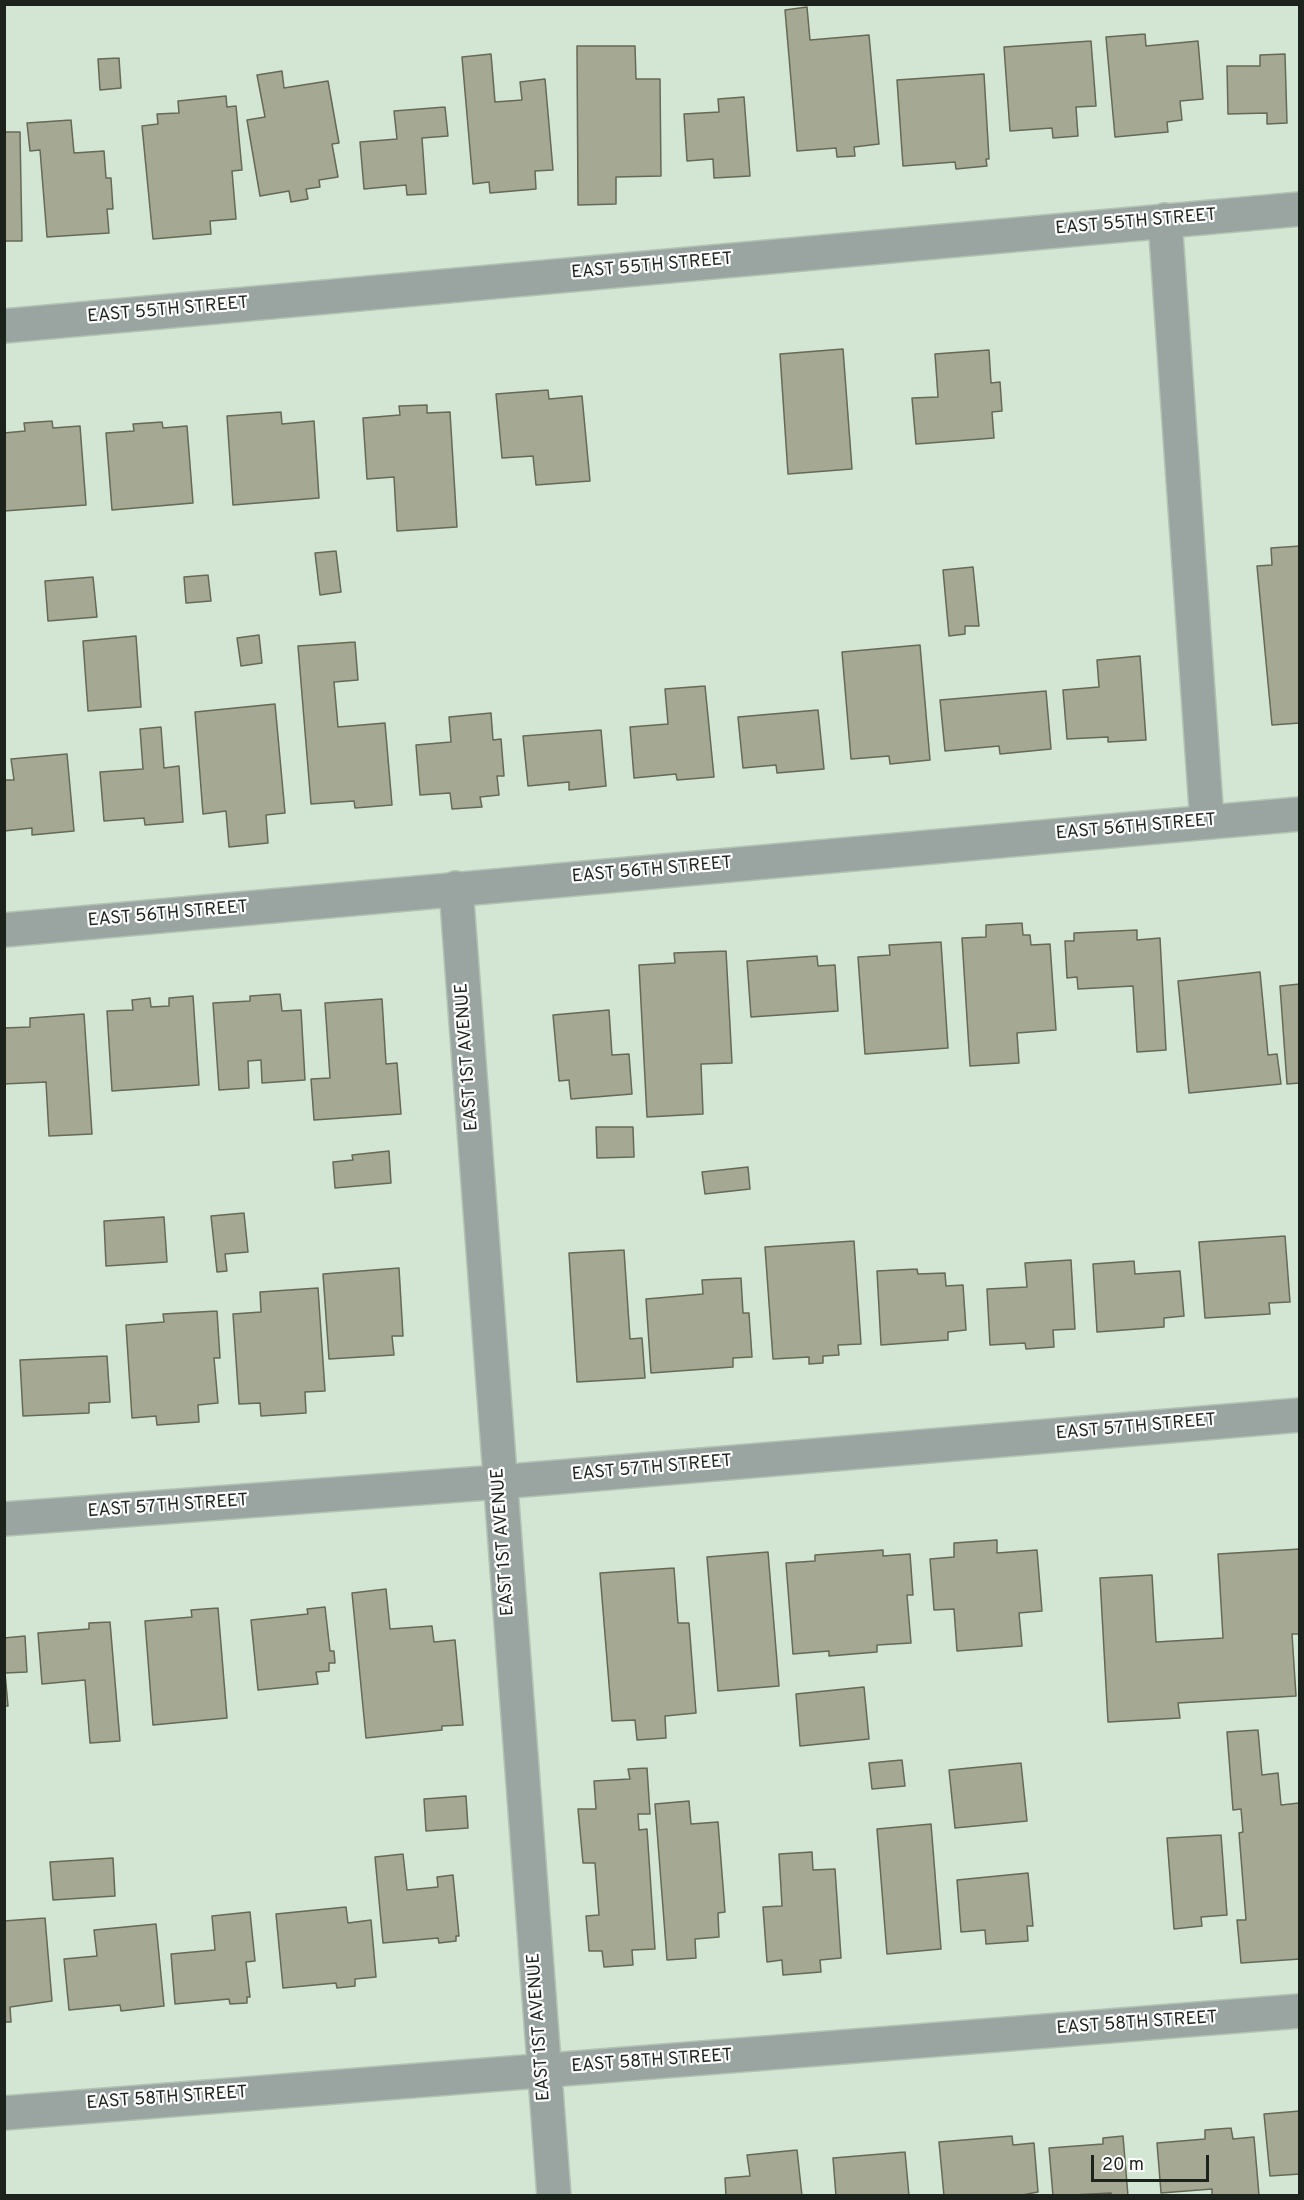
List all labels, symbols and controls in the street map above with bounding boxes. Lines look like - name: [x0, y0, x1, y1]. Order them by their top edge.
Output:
- street label: EAST 55TH STREET: [1054, 205, 1218, 241]
- street label: EAST 55TH STREET: [570, 249, 734, 285]
- street label: EAST 55TH STREET: [86, 293, 250, 329]
- street label: EAST 56TH STREET: [1055, 810, 1217, 846]
- street label: EAST 56TH STREET: [571, 853, 733, 889]
- street label: EAST 56TH STREET: [87, 897, 249, 933]
- street label: EAST 1ST AVENUE: [452, 982, 484, 1132]
- street label: EAST 57TH STREET: [1055, 1410, 1217, 1446]
- street label: EAST 57TH STREET: [571, 1451, 733, 1487]
- street label: EAST 1ST AVENUE: [488, 1467, 520, 1617]
- street label: EAST 57TH STREET: [87, 1491, 249, 1523]
- street label: EAST 1ST AVENUE: [524, 1952, 556, 2102]
- street label: EAST 58TH STREET: [1056, 2008, 1218, 2040]
- street label: EAST 58TH STREET: [571, 2046, 733, 2078]
- street label: EAST 58TH STREET: [86, 2083, 248, 2115]
- scale bar: [1094, 2143, 1212, 2181]
- text: 20 m: [1102, 2154, 1144, 2177]

